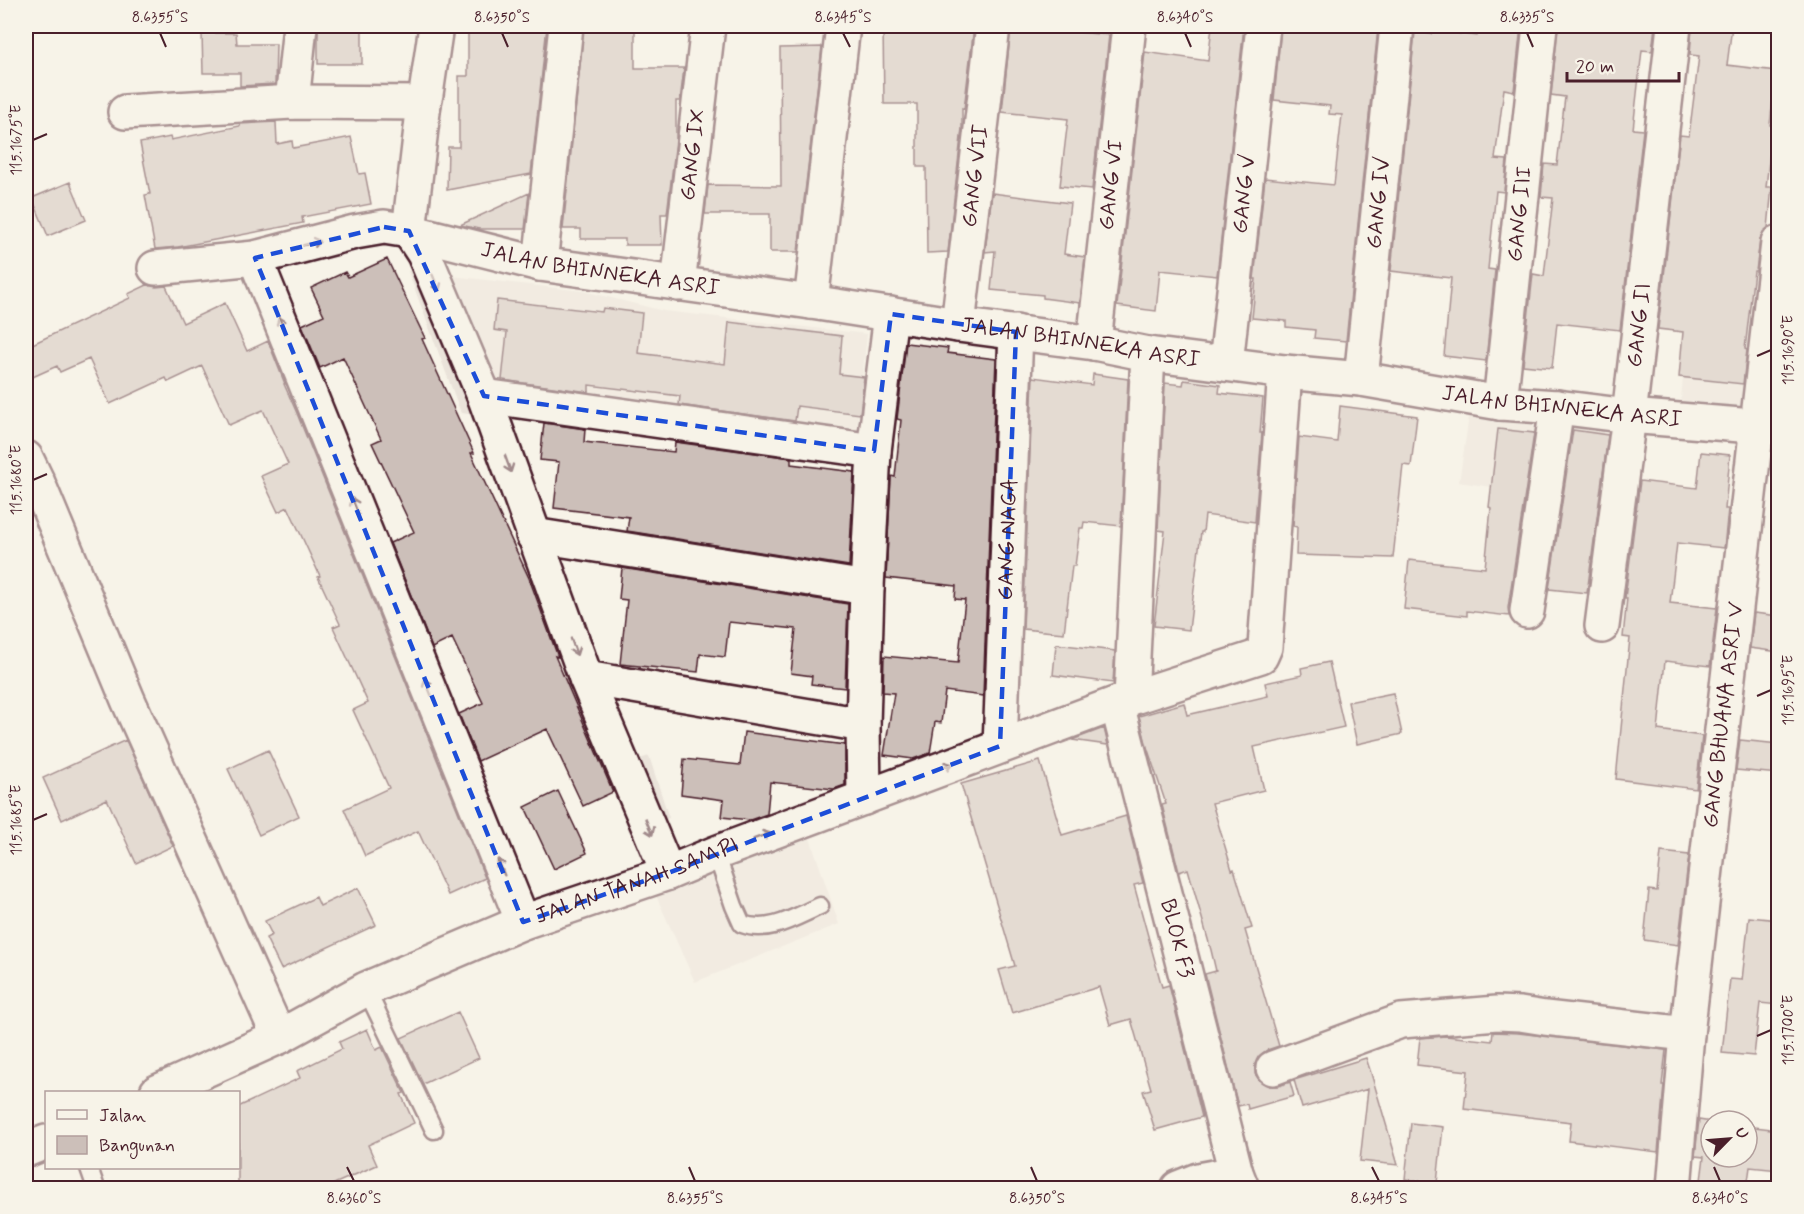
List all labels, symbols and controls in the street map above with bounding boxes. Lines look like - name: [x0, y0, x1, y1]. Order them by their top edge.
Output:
- text: 8.6355°S: [132, 8, 188, 28]
- text: 8.6350°S: [474, 8, 530, 28]
- text: 8.6345°S: [814, 8, 872, 28]
- text: 8.6340°S: [1157, 8, 1213, 28]
- text: 8.6335°S: [1500, 8, 1554, 28]
- scale bar: [1567, 45, 1680, 83]
- text: 20 m: [1576, 55, 1614, 79]
- text: 115.1675°E: [7, 104, 27, 176]
- street label: GANG IX: [674, 108, 712, 202]
- street label: GANG VII: [956, 123, 995, 229]
- street label: GANG VI: [1093, 138, 1130, 232]
- street label: GANG V: [1226, 153, 1263, 235]
- street label: GANG IV: [1360, 156, 1398, 250]
- street label: GANG III: [1501, 165, 1539, 263]
- street label: JALAN BHINNEKA ASRI: [478, 236, 722, 303]
- one-way arrow: [302, 237, 321, 249]
- one-way arrow: [431, 273, 442, 291]
- street label: GANG II: [1621, 282, 1658, 369]
- street label: JALAN BHINNEKA ASRI: [959, 312, 1202, 375]
- text: 115.1690°E: [1779, 315, 1799, 385]
- one-way arrow: [276, 316, 287, 335]
- street label: JALAN BHINNEKA ASRI: [1440, 379, 1683, 434]
- text: 115.1680°E: [7, 445, 27, 515]
- one-way arrow: [503, 454, 514, 473]
- street label: GANG NAGA: [992, 478, 1024, 601]
- one-way arrow: [349, 497, 360, 515]
- street label: GANG BHUANA ASRI V: [1697, 600, 1751, 829]
- one-way arrow: [570, 637, 581, 656]
- text: 115.1695°E: [1779, 654, 1799, 725]
- one-way arrow: [422, 678, 433, 696]
- one-way arrow: [935, 761, 953, 772]
- text: 115.1685°E: [7, 784, 27, 855]
- one-way arrow: [644, 817, 655, 836]
- one-way arrow: [752, 830, 771, 841]
- street label: JALAN TANAH SAMPI: [532, 832, 743, 931]
- one-way arrow: [495, 859, 506, 877]
- street label: BLOK F3: [1153, 896, 1200, 981]
- text: 115.1700°E: [1779, 995, 1799, 1065]
- legend: [45, 1091, 240, 1169]
- text: Jalan: [99, 1104, 146, 1128]
- north arrow: [1699, 1109, 1759, 1169]
- text: U: [1730, 1124, 1753, 1142]
- text: Bangunan: [99, 1134, 175, 1159]
- text: 8.6360°S: [327, 1189, 381, 1209]
- text: 8.6355°S: [667, 1189, 723, 1209]
- text: 8.6350°S: [1009, 1189, 1065, 1209]
- text: 8.6345°S: [1350, 1189, 1408, 1209]
- text: 8.6340°S: [1692, 1189, 1748, 1209]

